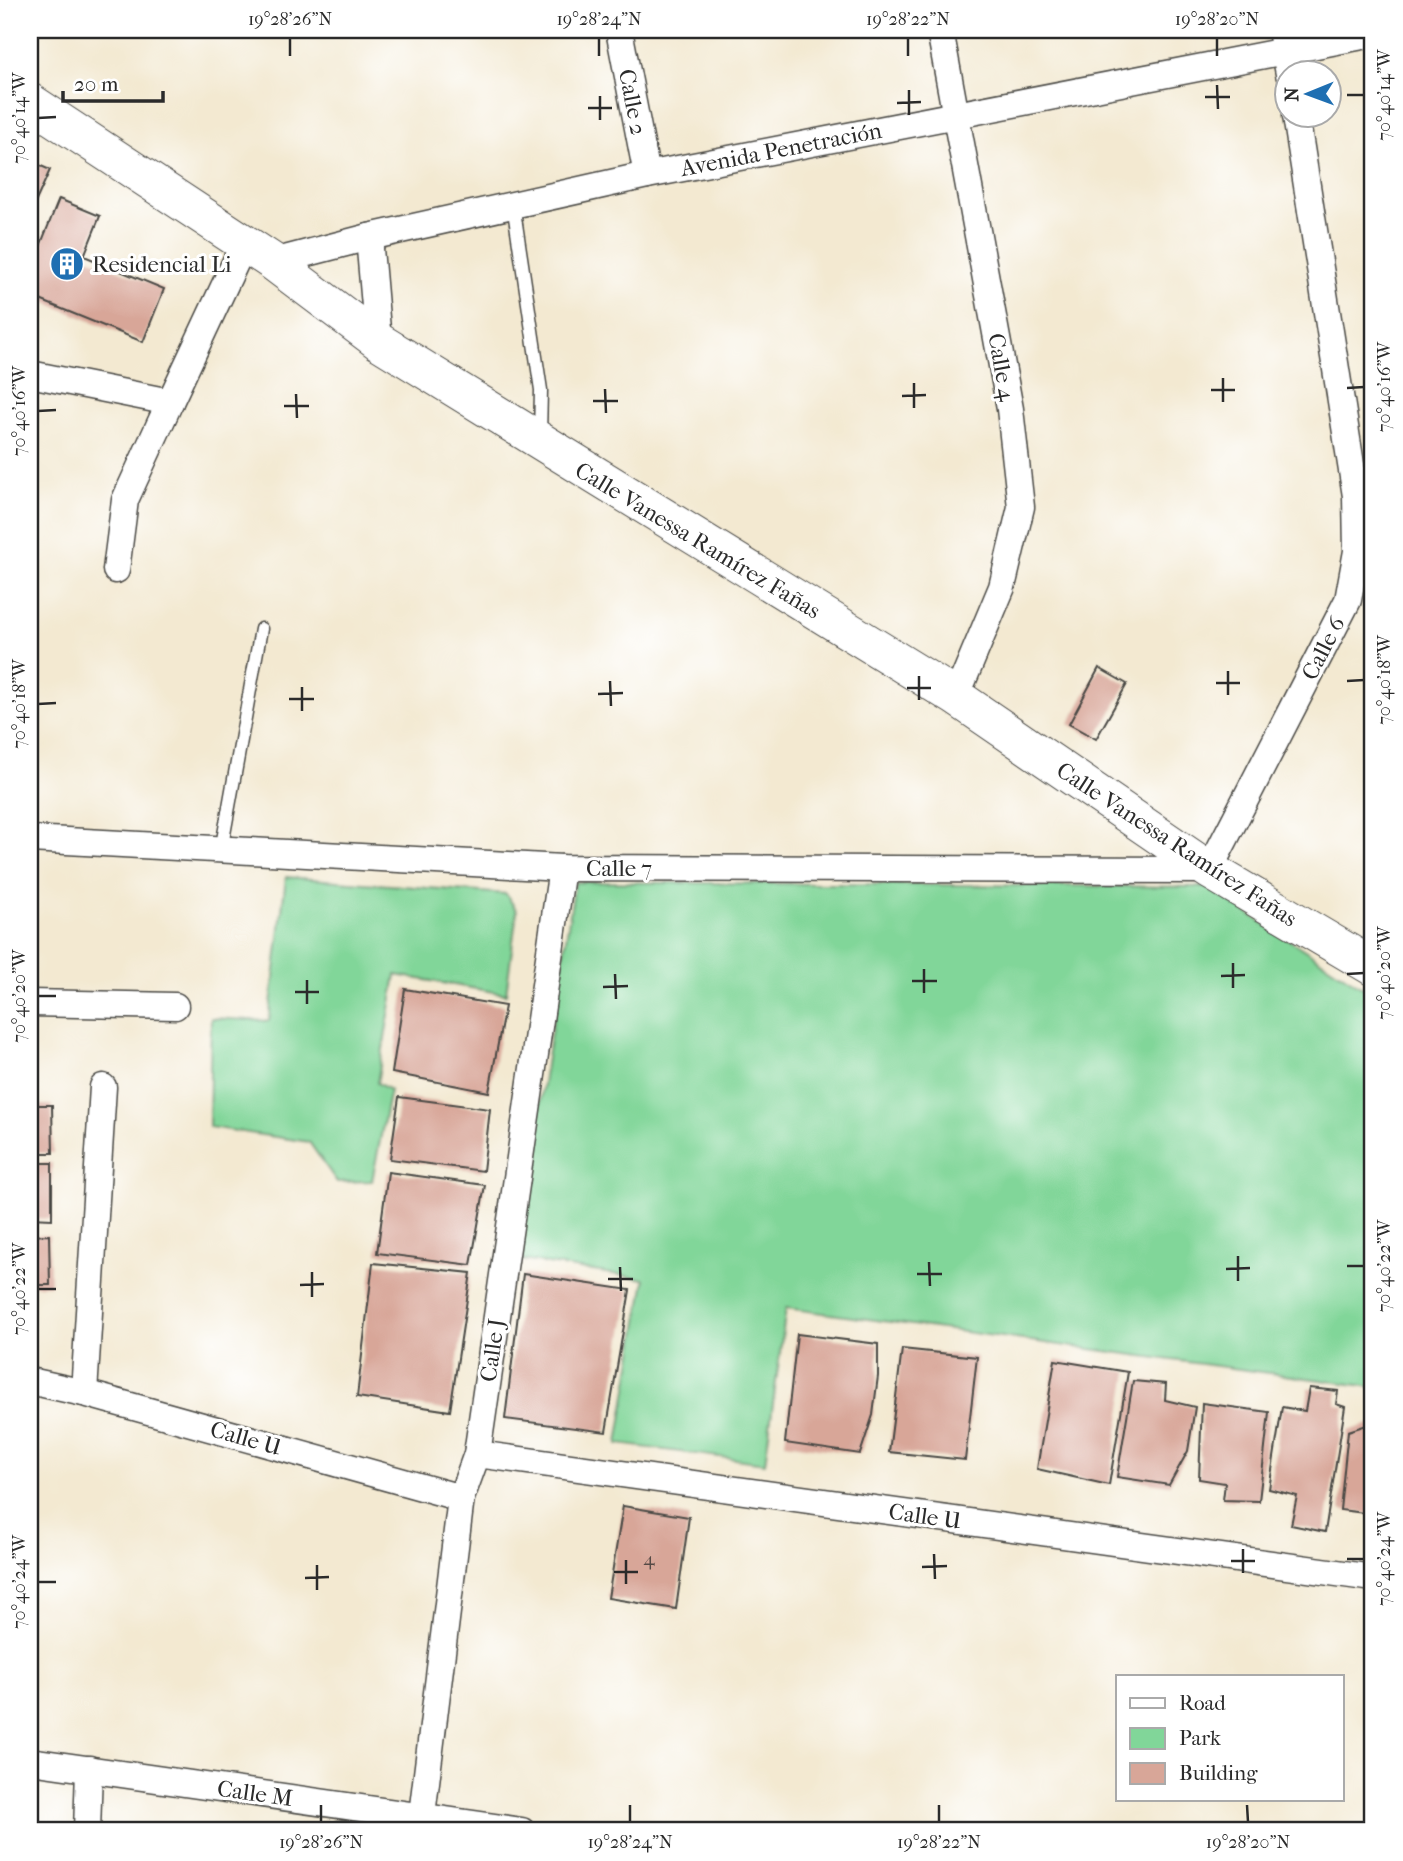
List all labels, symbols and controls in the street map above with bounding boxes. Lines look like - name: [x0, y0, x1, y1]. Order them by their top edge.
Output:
- text: 19°28'26"N: [248, 9, 332, 30]
- text: 19°28'24"N: [556, 9, 642, 30]
- text: 19°28'22"N: [866, 9, 950, 30]
- text: 19°28'20"N: [1175, 9, 1260, 30]
- text: 70°40'14"W: [1374, 48, 1395, 141]
- scale bar: [63, 60, 163, 104]
- north arrow: [1274, 60, 1344, 130]
- street label: Calle 2: [613, 67, 652, 138]
- text: 70°40'14"W: [9, 71, 30, 164]
- text: 20 m: [74, 72, 119, 96]
- text: N: [1281, 86, 1303, 102]
- street label: Avenida Penetración: [677, 117, 885, 182]
- building icon: Residencial Li: [48, 245, 86, 283]
- place label: Residencial Li: [92, 251, 232, 278]
- street label: Calle 4: [982, 331, 1021, 405]
- text: 70°40'16"W: [1374, 341, 1395, 432]
- text: 70°40'16"W: [9, 365, 30, 456]
- street label: Calle Vanessa Ramírez Fañas: [570, 456, 825, 624]
- street label: Calle 6: [1296, 612, 1351, 684]
- text: 70°40'18"W: [1374, 634, 1395, 725]
- text: 70°40'18"W: [9, 658, 30, 749]
- street label: Calle Vanessa Ramírez Fañas: [1051, 756, 1302, 932]
- street label: Calle 7: [586, 855, 652, 882]
- text: 70°40'20"W: [1374, 925, 1395, 1020]
- text: 70°40'20"W: [9, 948, 30, 1043]
- text: 70°40'22"W: [1374, 1218, 1395, 1312]
- text: 70°40'22"W: [9, 1241, 30, 1335]
- street label: Calle J: [475, 1317, 510, 1383]
- street label: Calle U: [207, 1415, 285, 1462]
- street label: Calle U: [887, 1498, 963, 1535]
- text: 70°40'24"W: [1374, 1511, 1395, 1606]
- text: 70°40'24"W: [9, 1534, 30, 1629]
- house number: 4: [643, 1548, 655, 1570]
- legend: [1116, 1675, 1344, 1801]
- text: Road: [1179, 1691, 1226, 1715]
- text: Park: [1179, 1726, 1221, 1750]
- text: Building: [1179, 1761, 1258, 1785]
- street label: Calle M: [215, 1775, 294, 1812]
- text: 19°28'26"N: [279, 1832, 363, 1853]
- text: 19°28'24"N: [587, 1832, 673, 1853]
- text: 19°28'22"N: [897, 1832, 981, 1853]
- text: 19°28'20"N: [1206, 1832, 1291, 1853]

